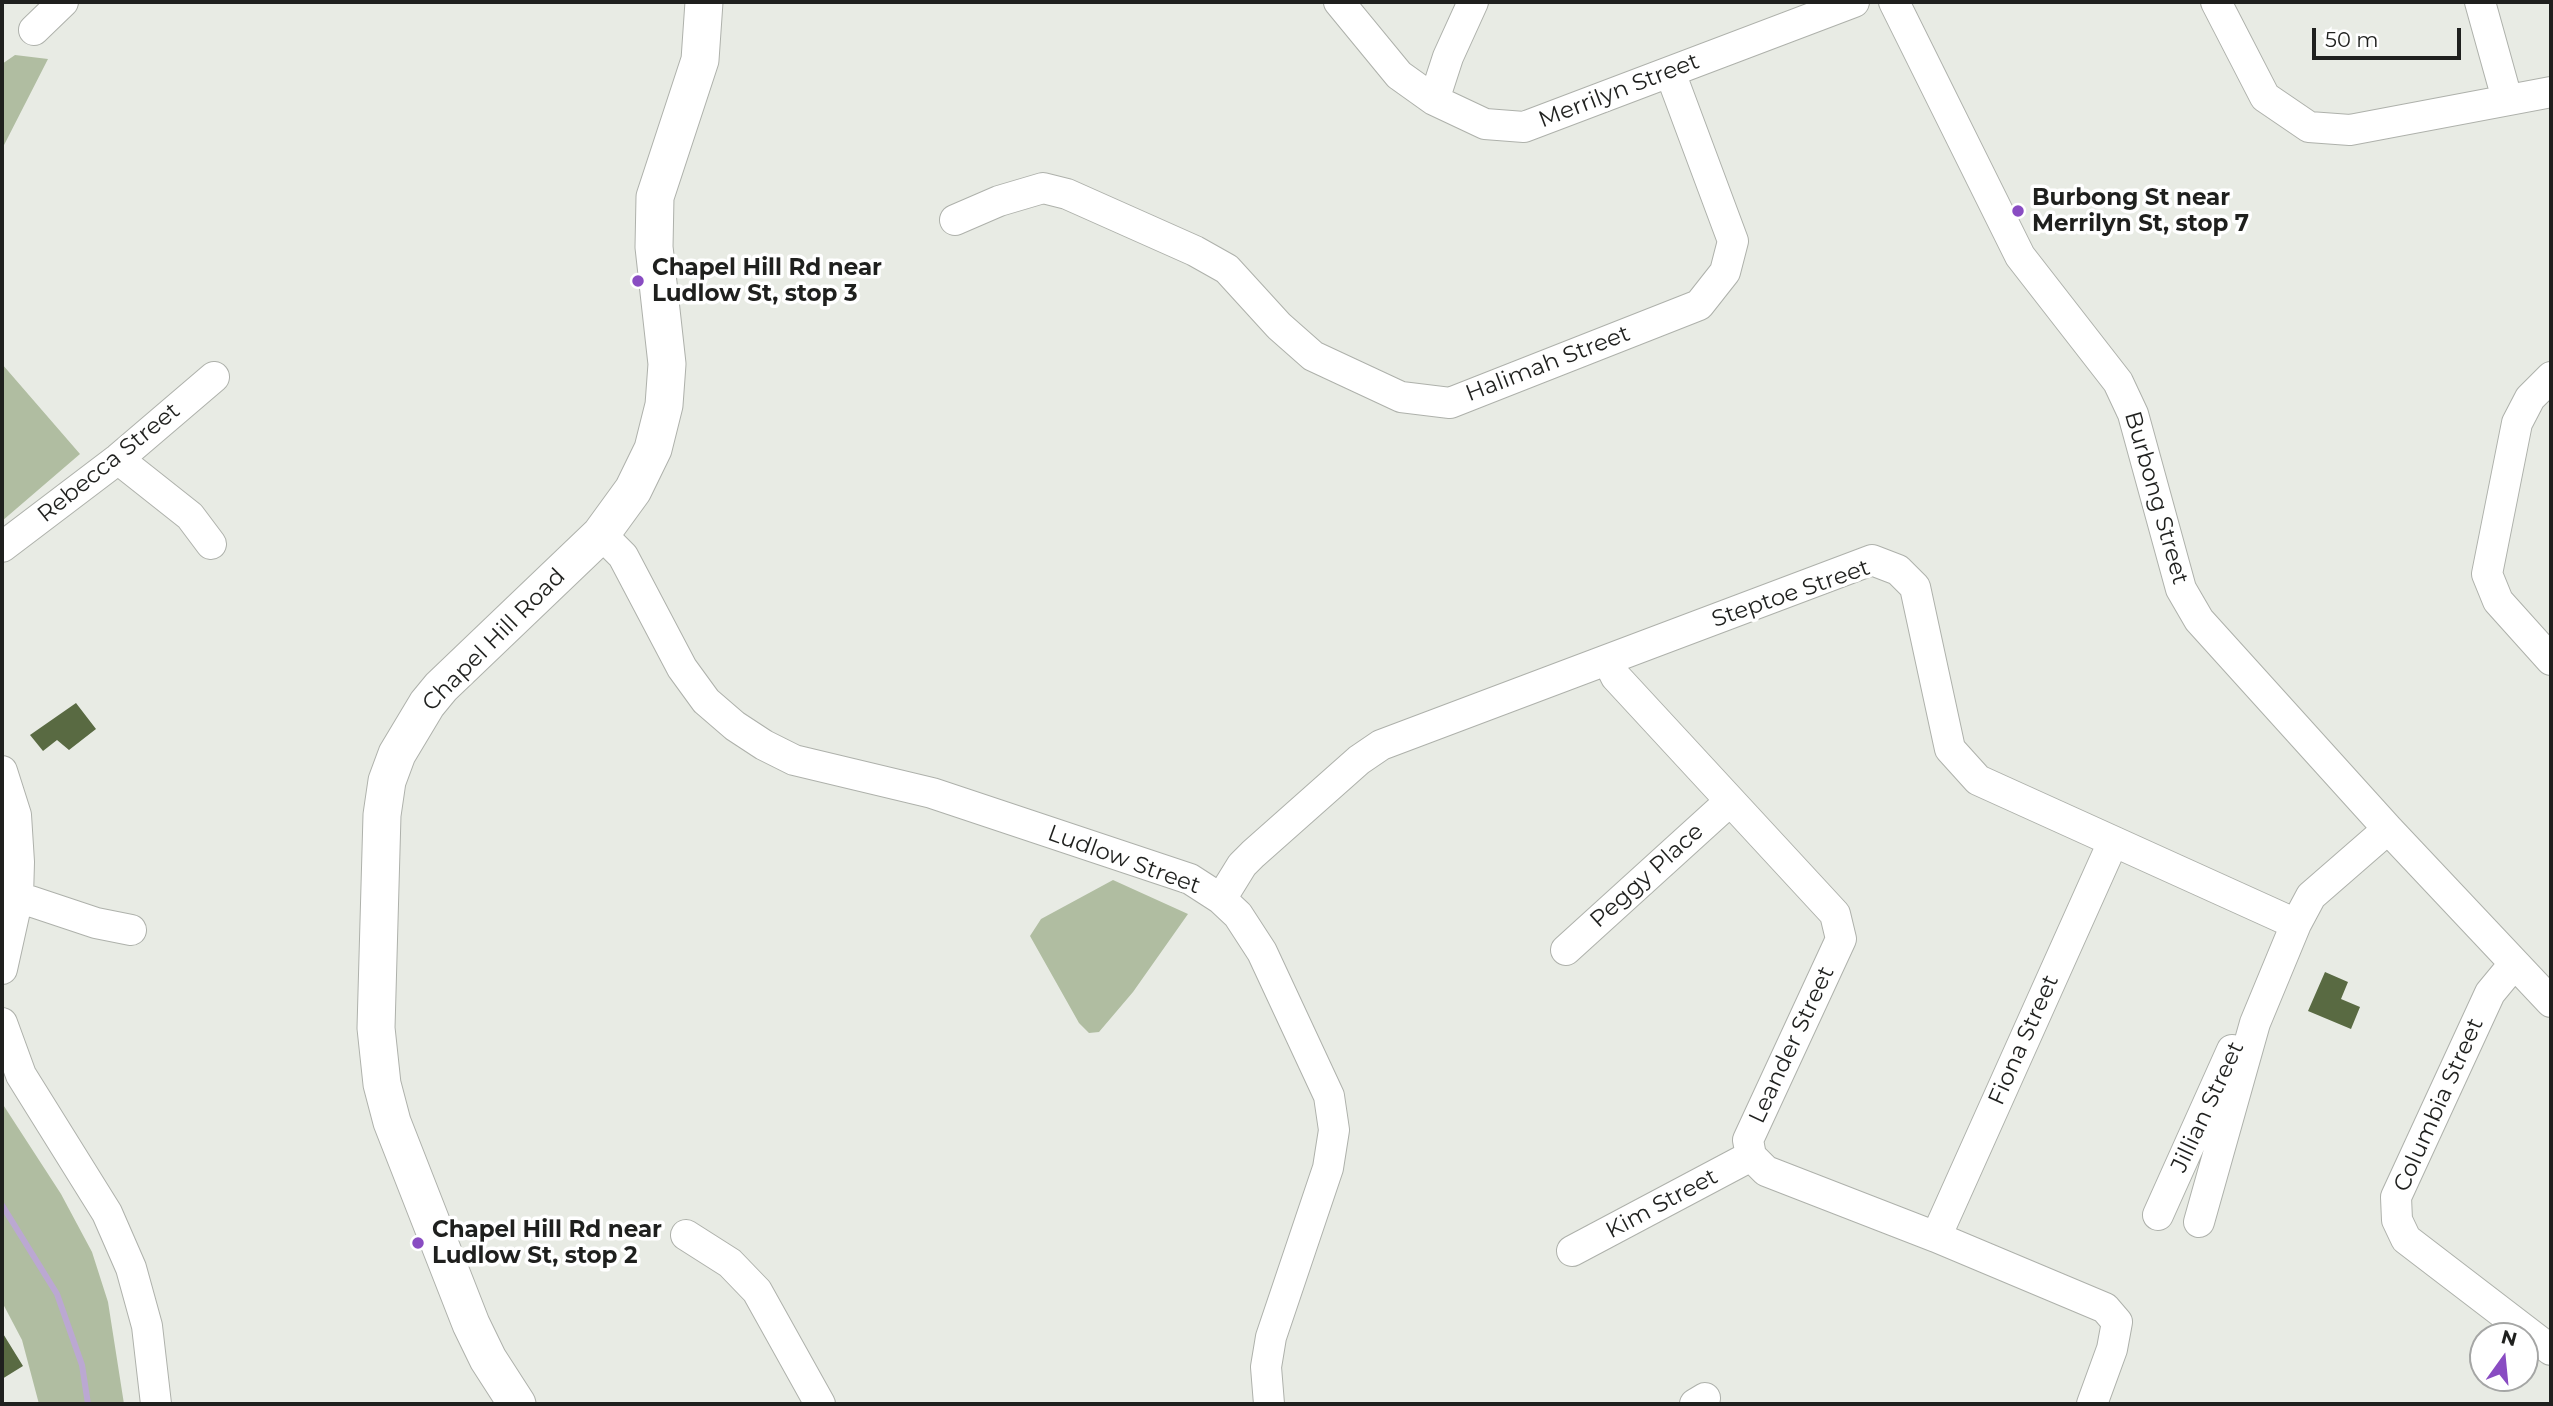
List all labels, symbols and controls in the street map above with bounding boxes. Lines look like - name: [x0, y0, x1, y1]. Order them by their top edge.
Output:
- scale bar: [2315, 14, 2464, 58]
- text: 50 m: [2325, 27, 2379, 52]
- street label: Merrilyn Street: [1535, 48, 1703, 134]
- place label: Burbong St near Merrilyn St, stop 7: [2032, 184, 2249, 238]
- marker: Burbong St near Merrilyn St, stop 7: [2010, 203, 2026, 219]
- place label: Chapel Hill Rd near Ludlow St, stop 3: [652, 254, 882, 308]
- marker: Chapel Hill Rd near Ludlow St, stop 3: [630, 273, 646, 289]
- street label: Halimah Street: [1462, 320, 1634, 408]
- street label: Rebecca Street: [32, 397, 186, 529]
- street label: Burbong Street: [2118, 408, 2194, 588]
- street label: Steptoe Street: [1708, 554, 1874, 634]
- street label: Chapel Hill Road: [417, 563, 571, 717]
- street label: Peggy Place: [1585, 818, 1709, 934]
- street label: Ludlow Street: [1044, 820, 1204, 900]
- street label: Leander Street: [1744, 962, 1840, 1128]
- street label: Fiona Street: [1983, 971, 2065, 1109]
- street label: Columbia Street: [2388, 1014, 2490, 1196]
- street label: Jillian Street: [2166, 1037, 2250, 1177]
- street label: Kim Street: [1601, 1163, 1723, 1245]
- place label: Chapel Hill Rd near Ludlow St, stop 2: [432, 1216, 662, 1270]
- marker: Chapel Hill Rd near Ludlow St, stop 2: [410, 1235, 426, 1251]
- north arrow: [2469, 1322, 2539, 1392]
- text: N: [2499, 1325, 2519, 1351]

